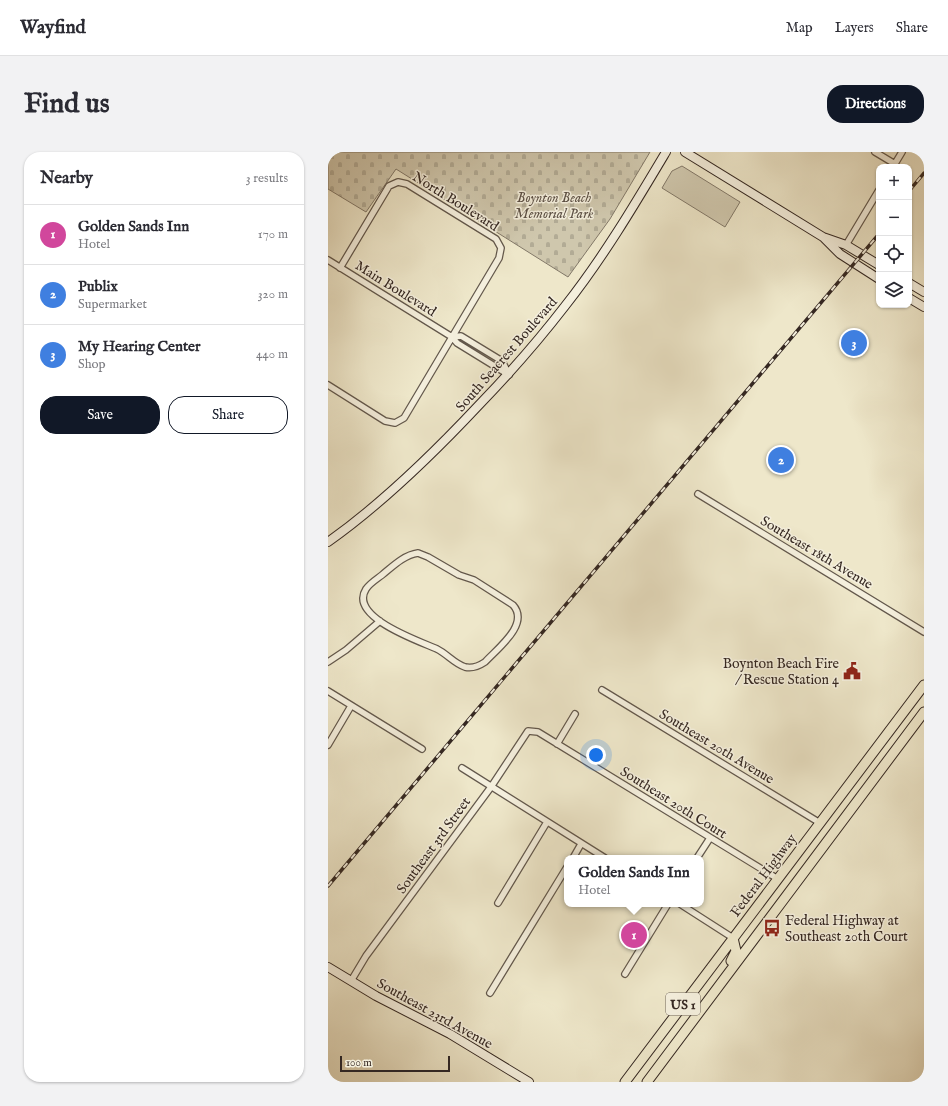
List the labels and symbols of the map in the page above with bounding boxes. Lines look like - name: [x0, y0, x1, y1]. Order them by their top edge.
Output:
- street label: North Boulevard: [409, 168, 503, 236]
- park label: Boynton Beach Memorial Park: [515, 189, 594, 223]
- street label: Main Boulevard: [351, 257, 440, 321]
- street label: South Seacrest Boulevard: [452, 293, 562, 416]
- pin: 3: [841, 328, 867, 358]
- pin: 2: [768, 445, 794, 475]
- street label: Southeast 18th Avenue: [757, 512, 877, 594]
- place label: Boynton Beach Fire / Rescue Station 4: [723, 655, 840, 689]
- public building icon: Boynton Beach Fire / Rescue Station 4: [842, 661, 862, 681]
- street label: Southeast 20th Avenue: [656, 705, 778, 789]
- your location: [586, 745, 606, 765]
- street label: Southeast 20th Court: [617, 763, 731, 843]
- street label: Southeast 3rd Street: [393, 794, 475, 897]
- street label: Federal Highway: [727, 830, 801, 921]
- place label: Federal Highway at Southeast 20th Court: [785, 912, 908, 946]
- bus stop icon: Federal Highway at Southeast 20th Court: [762, 918, 782, 938]
- pin: 1: [621, 920, 647, 950]
- street label: Southeast 23rd Avenue: [373, 975, 496, 1053]
- road number: US 1: [666, 993, 700, 1015]
- scale bar: [340, 1054, 450, 1073]

